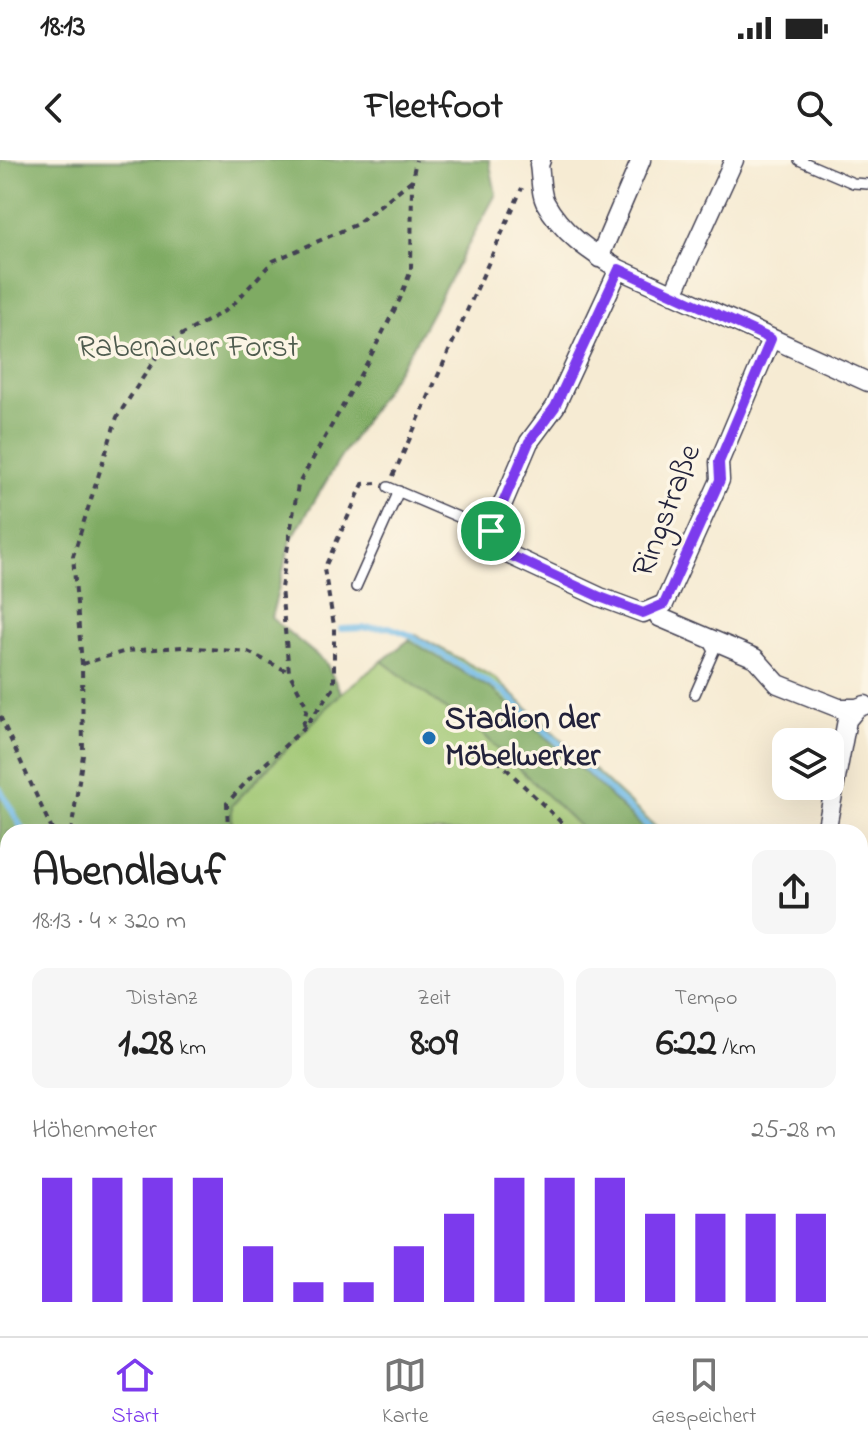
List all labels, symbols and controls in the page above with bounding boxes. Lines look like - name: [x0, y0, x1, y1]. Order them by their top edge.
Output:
- text: 18:13: [40, 6, 85, 50]
- text: Fleetfoot: [365, 82, 503, 135]
- icon: back: [32, 86, 76, 130]
- icon: search: [792, 86, 836, 130]
- park label: Rabenauer Forst: [77, 325, 299, 372]
- street label: Ringstraße: [621, 437, 715, 584]
- pin: [457, 497, 525, 565]
- icon: arrive: [469, 509, 513, 553]
- place label: Stadion der Möbelwerker: [445, 697, 601, 781]
- map controls: [772, 728, 844, 800]
- button: layers: [772, 728, 844, 800]
- marker: Stadion der Möbelwerker: [420, 729, 438, 747]
- text: Abendlauf: [32, 841, 225, 905]
- button: share: [752, 850, 836, 934]
- text: 18:13 · 4 × 320 m: [32, 903, 186, 941]
- text: Distanz: [127, 983, 197, 1015]
- text: Zeit: [417, 983, 451, 1015]
- text: Tempo: [675, 983, 737, 1015]
- text: 1.28: [118, 1015, 174, 1074]
- text: 8:09: [410, 1015, 458, 1074]
- text: 6:22: [656, 1015, 717, 1074]
- text: km: [174, 1033, 206, 1065]
- text: /km: [717, 1033, 756, 1065]
- text: Höhenmeter: [32, 1112, 157, 1150]
- text: 25–28 m: [751, 1112, 836, 1150]
- tab: Start: [111, 1353, 159, 1433]
- tab: Karte: [382, 1353, 429, 1433]
- tab: Gespeichert: [652, 1353, 757, 1433]

